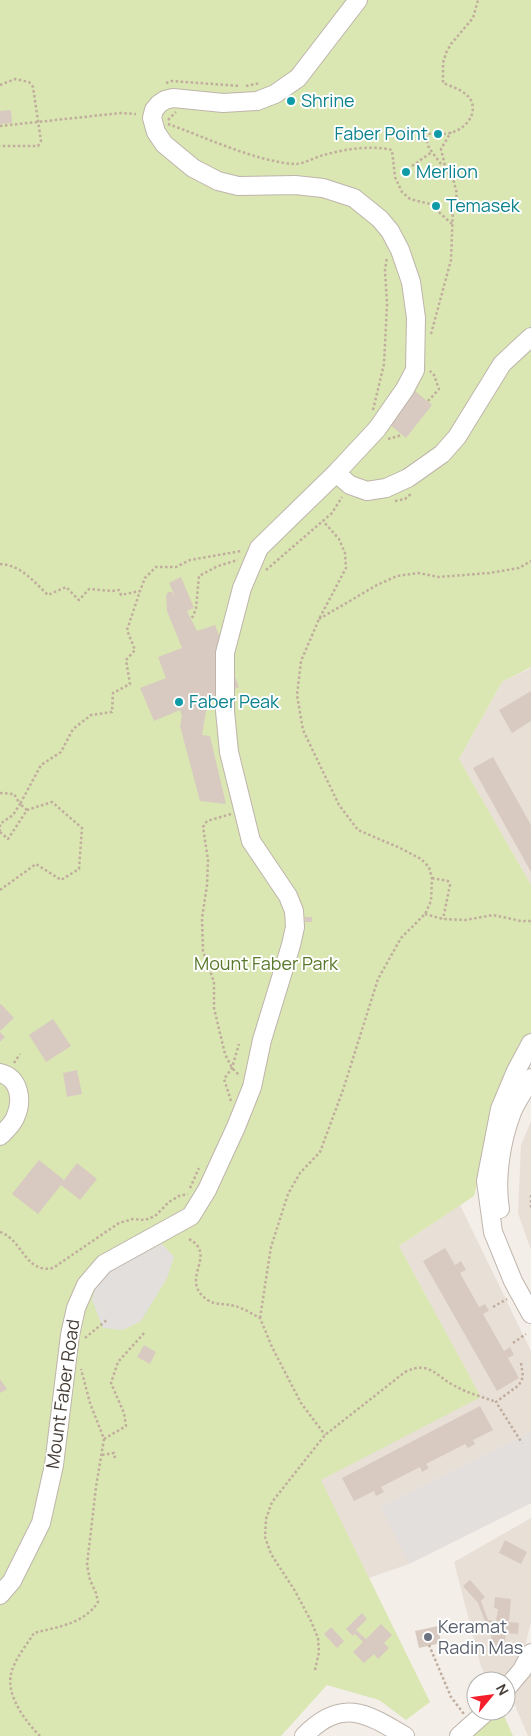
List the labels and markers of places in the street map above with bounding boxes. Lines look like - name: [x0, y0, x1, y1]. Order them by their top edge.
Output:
- place label: Shrine: [301, 88, 355, 112]
- marker: Shrine: [285, 95, 297, 107]
- place label: Faber Point: [334, 121, 428, 145]
- marker: Faber Point: [432, 128, 444, 140]
- place label: Merlion: [416, 159, 478, 183]
- marker: Merlion: [400, 166, 412, 178]
- place label: Temasek: [446, 193, 521, 217]
- marker: Temasek: [430, 200, 442, 212]
- place label: Faber Peak: [189, 689, 280, 713]
- marker: Faber Peak: [173, 696, 185, 708]
- place label: Keramat Radin Mas: [438, 1614, 523, 1659]
- marker: Keramat Radin Mas: [422, 1631, 434, 1643]

